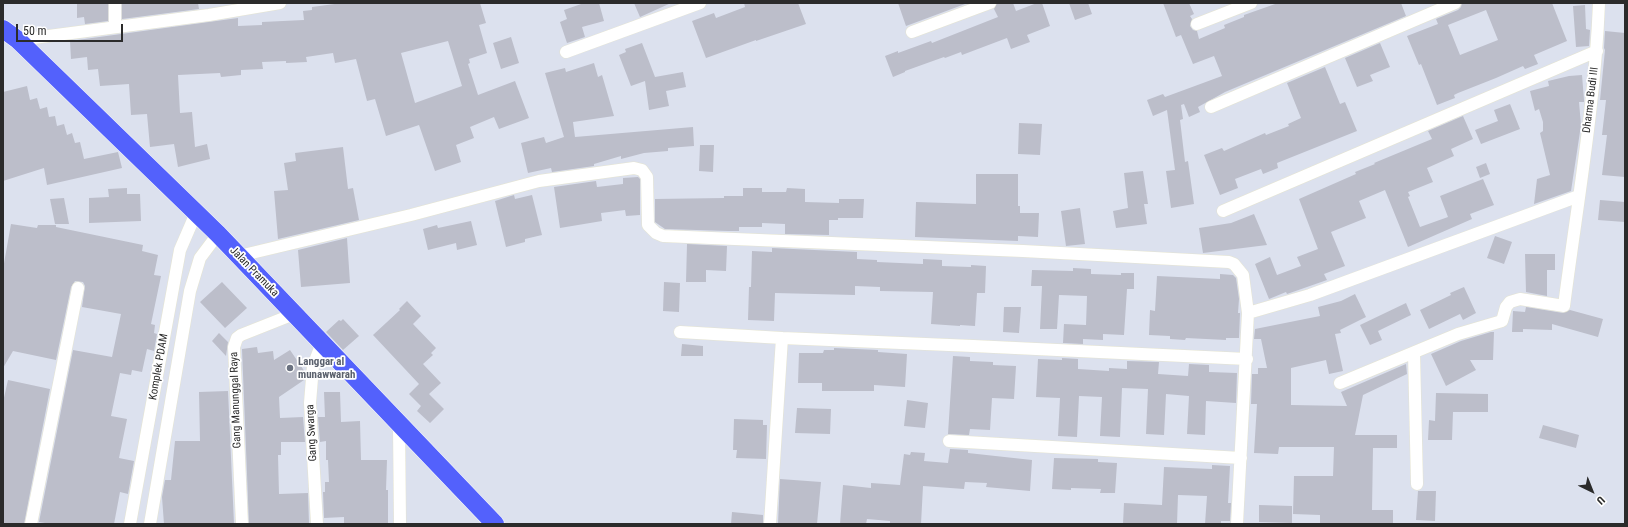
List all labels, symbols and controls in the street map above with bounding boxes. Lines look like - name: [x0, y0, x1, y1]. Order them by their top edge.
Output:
- scale bar: [18, 16, 125, 42]
- text: 50 m: [23, 24, 47, 38]
- street label: Dharma Budi III: [1580, 66, 1602, 134]
- street label: Jalan Pramuka: [227, 244, 281, 300]
- street label: Komplek PDAM: [147, 333, 171, 401]
- street label: Gang Manunggal Raya: [228, 352, 244, 448]
- place label: Langgar al munawwarah: [298, 355, 355, 381]
- marker: Langgar al munawwarah: [285, 363, 295, 373]
- street label: Gang Swarga: [304, 404, 320, 462]
- north arrow: [1572, 471, 1612, 511]
- text: U: [1594, 493, 1607, 507]

